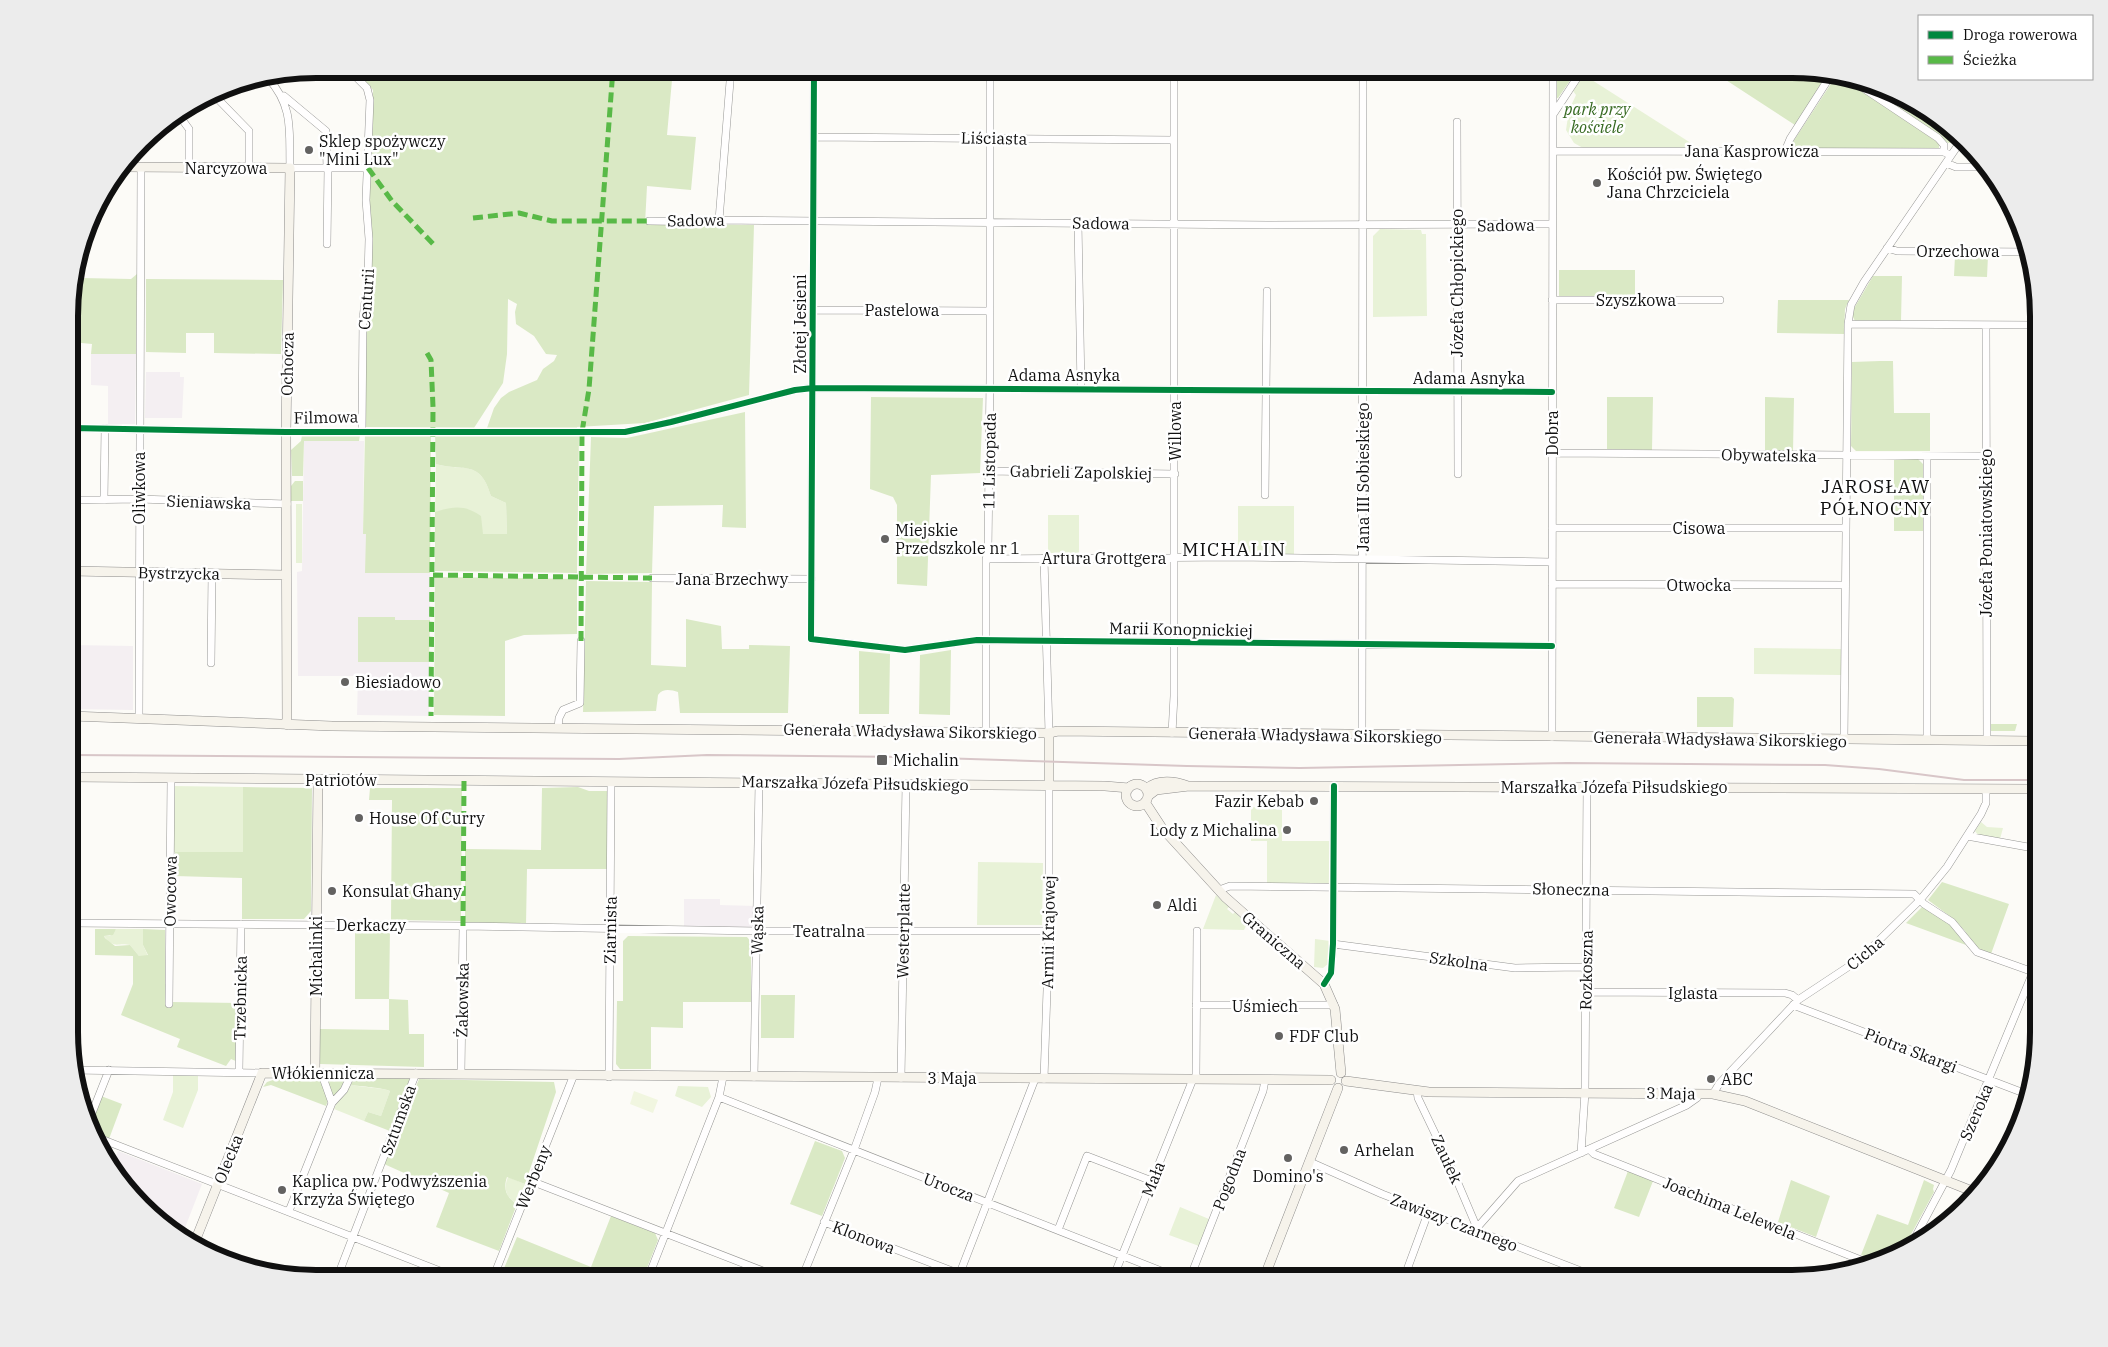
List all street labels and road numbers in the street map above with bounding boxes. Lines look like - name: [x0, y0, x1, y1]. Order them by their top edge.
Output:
- street label: Liściasta: [961, 127, 1028, 149]
- street label: Jana Kasprowicza: [1685, 141, 1820, 161]
- street label: Narcyzowa: [185, 158, 268, 178]
- street label: Sadowa: [667, 209, 725, 231]
- street label: Józefa Chłopickiego: [1447, 209, 1467, 357]
- street label: Sadowa: [1072, 212, 1130, 234]
- street label: Sadowa: [1477, 214, 1535, 236]
- street label: Orzechowa: [1916, 241, 2000, 261]
- street label: Centurii: [354, 268, 378, 330]
- street label: Złotej Jesieni: [790, 274, 810, 374]
- street label: Szyszkowa: [1596, 290, 1676, 310]
- street label: Pastelowa: [864, 300, 940, 320]
- street label: Ochocza: [276, 332, 298, 396]
- street label: Adama Asnyka: [1008, 365, 1121, 385]
- street label: Adama Asnyka: [1413, 368, 1526, 388]
- street label: Willowa: [1165, 401, 1185, 461]
- street label: Jana III Sobieskiego: [1353, 403, 1373, 551]
- street label: Filmowa: [294, 406, 359, 428]
- street label: Dobra: [1542, 410, 1562, 456]
- street label: 11 Listopada: [978, 412, 1000, 510]
- street label: Obywatelska: [1721, 444, 1817, 466]
- street label: Józefa Poniatowskiego: [1976, 449, 1996, 617]
- street label: Oliwkowa: [129, 451, 149, 524]
- street label: Gabrieli Zapolskiej: [1010, 461, 1152, 483]
- street label: Sieniawska: [166, 491, 252, 513]
- street label: Cisowa: [1672, 518, 1726, 538]
- street label: Artura Grottgera: [1042, 548, 1167, 568]
- street label: Bystrzycka: [138, 562, 221, 584]
- street label: Jana Brzechwy: [676, 569, 789, 589]
- street label: Otwocka: [1667, 575, 1732, 595]
- street label: Marii Konopnickiej: [1109, 618, 1253, 640]
- street label: Generała Władysława Sikorskiego: [783, 719, 1037, 743]
- street label: Generała Władysława Sikorskiego: [1188, 723, 1442, 747]
- street label: Generała Władysława Sikorskiego: [1593, 727, 1847, 751]
- street label: Patriotów: [305, 770, 378, 790]
- street label: Marszałka Józefa Piłsudskiego: [741, 771, 969, 795]
- street label: Marszałka Józefa Piłsudskiego: [1500, 777, 1728, 797]
- street label: Owocowa: [159, 855, 181, 927]
- street label: Armii Krajowej: [1037, 875, 1059, 989]
- street label: Słoneczna: [1532, 878, 1610, 900]
- street label: Westerplatte: [892, 883, 914, 979]
- street label: Ziarnista: [599, 895, 621, 964]
- street label: Wąska: [747, 905, 767, 955]
- street label: Graniczna: [1238, 907, 1310, 973]
- street label: Derkaczy: [336, 915, 406, 935]
- street label: Michalinki: [306, 916, 326, 996]
- street label: Teatralna: [793, 921, 865, 941]
- street label: Rozkoszna: [1575, 929, 1597, 1010]
- street label: Cicha: [1842, 932, 1888, 974]
- street label: Szkolna: [1428, 947, 1490, 975]
- street label: Trzebnicka: [229, 955, 251, 1041]
- street label: Żakowska: [451, 962, 473, 1038]
- street label: Iglasta: [1668, 983, 1718, 1003]
- street label: Uśmiech: [1232, 996, 1298, 1016]
- street label: Piotra Skargi: [1862, 1023, 1960, 1077]
- street label: Włókiennicza: [271, 1063, 375, 1083]
- street label: 3 Maja: [927, 1068, 977, 1088]
- street label: Szeroka: [1955, 1080, 1997, 1144]
- street label: Sztumska: [376, 1082, 420, 1158]
- street label: 3 Maja: [1646, 1083, 1696, 1103]
- street label: Olecka: [209, 1131, 247, 1186]
- street label: Zaułek: [1427, 1131, 1467, 1187]
- street label: Werbeny: [511, 1142, 555, 1212]
- street label: Pogodna: [1208, 1145, 1250, 1213]
- street label: Mała: [1137, 1158, 1169, 1200]
- street label: Urocza: [921, 1168, 978, 1206]
- street label: Joachima Lelewela: [1660, 1172, 1800, 1244]
- street label: Zawiszy Czarnego: [1387, 1188, 1521, 1256]
- street label: Klonowa: [830, 1216, 898, 1258]

